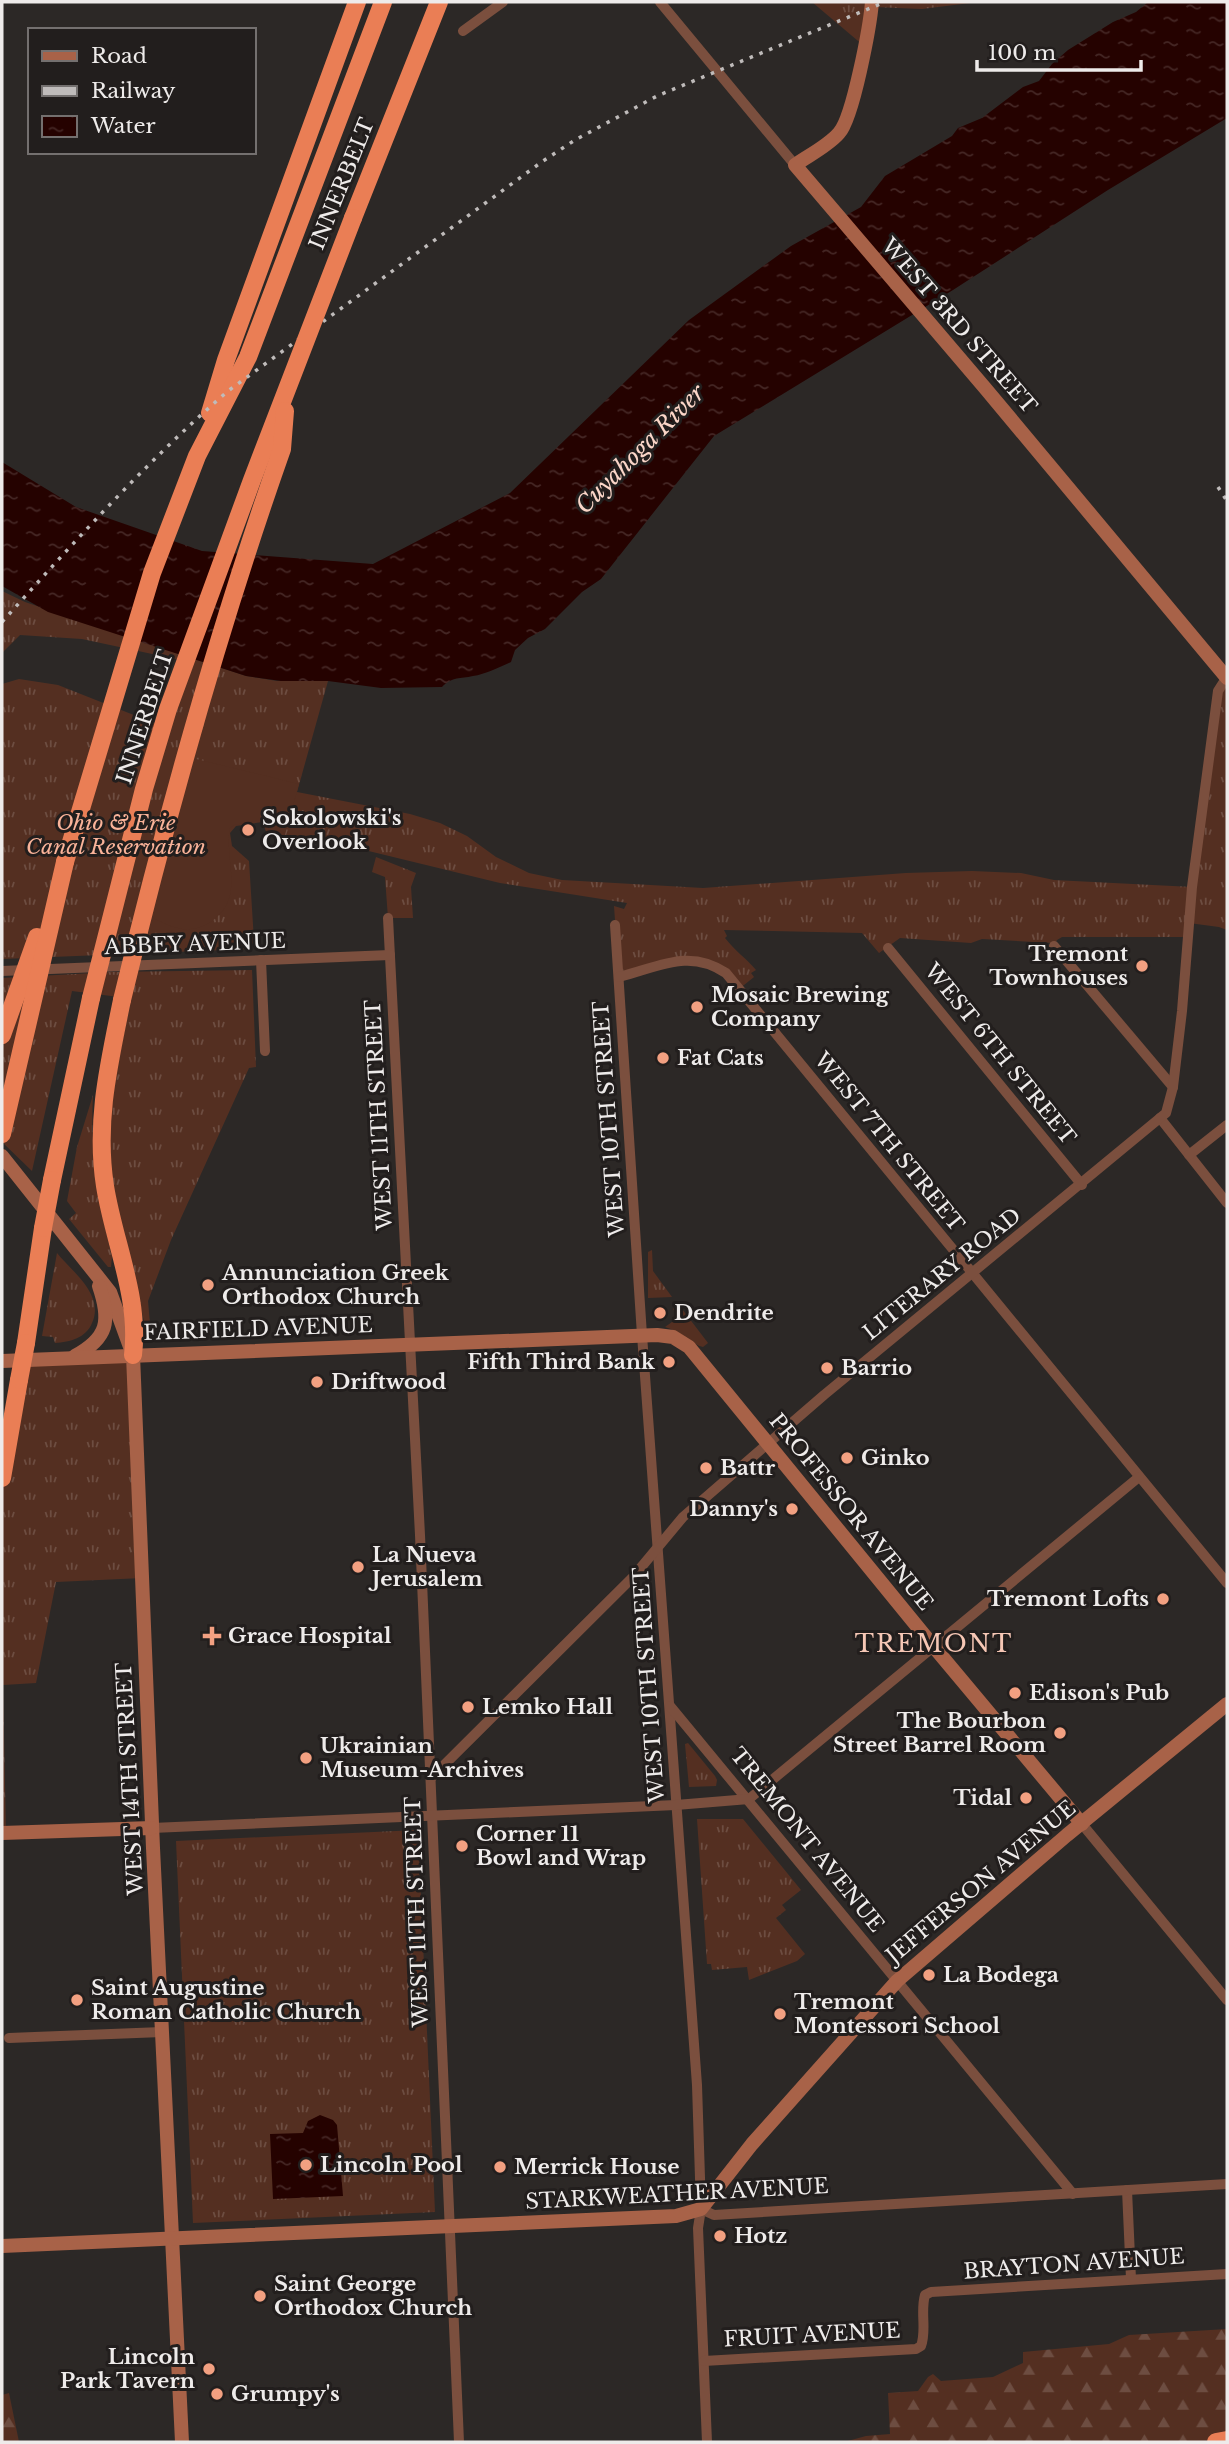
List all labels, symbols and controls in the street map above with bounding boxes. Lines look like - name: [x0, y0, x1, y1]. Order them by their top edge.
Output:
- legend: [28, 28, 256, 154]
- scale bar: [977, 28, 1142, 72]
- text: 100 m: [988, 40, 1056, 66]
- text: Road: [91, 43, 147, 69]
- text: Railway: [91, 78, 176, 104]
- text: Water: [90, 113, 155, 139]
- street label: INNERBELT: [304, 114, 380, 254]
- street label: WEST 3RD STREET: [875, 232, 1042, 419]
- water label: Cuyahoga River: [570, 378, 711, 519]
- street label: INNERBELT: [111, 647, 179, 787]
- place label: Sokolowski's Overlook: [262, 805, 402, 855]
- park label: Ohio & Erie Canal Reservation: [26, 810, 206, 860]
- marker: Sokolowski's Overlook: [240, 822, 256, 838]
- street label: ABBEY AVENUE: [103, 928, 286, 960]
- place label: Tremont Townhouses: [989, 941, 1128, 991]
- street label: WEST 6TH STREET: [918, 957, 1081, 1150]
- marker: Tremont Townhouses: [1134, 958, 1150, 974]
- place label: Mosaic Brewing Company: [711, 982, 890, 1032]
- street label: WEST 11TH STREET: [360, 999, 398, 1232]
- marker: Mosaic Brewing Company: [689, 999, 705, 1015]
- street label: WEST 10TH STREET: [588, 1000, 630, 1239]
- place label: Fat Cats: [677, 1045, 764, 1071]
- street label: WEST 7TH STREET: [808, 1046, 969, 1237]
- marker: Fat Cats: [655, 1050, 671, 1066]
- street label: LITERARY ROAD: [858, 1202, 1026, 1346]
- place label: Annunciation Greek Orthodox Church: [221, 1260, 450, 1310]
- marker: Annunciation Greek Orthodox Church: [200, 1277, 216, 1293]
- place label: Dendrite: [674, 1300, 774, 1326]
- marker: Dendrite: [652, 1305, 668, 1321]
- street label: FAIRFIELD AVENUE: [143, 1312, 373, 1346]
- place label: Fifth Third Bank: [467, 1349, 656, 1375]
- marker: Fifth Third Bank: [661, 1354, 677, 1370]
- place label: Barrio: [841, 1355, 912, 1381]
- marker: Barrio: [819, 1360, 835, 1376]
- place label: Driftwood: [331, 1369, 447, 1395]
- marker: Driftwood: [309, 1374, 325, 1390]
- street label: PROFESSOR AVENUE: [764, 1408, 938, 1616]
- place label: Ginko: [861, 1445, 930, 1471]
- marker: Ginko: [839, 1450, 855, 1466]
- place label: Battr: [720, 1455, 776, 1481]
- marker: Battr: [698, 1460, 714, 1476]
- place label: Danny's: [689, 1496, 778, 1522]
- marker: Danny's: [784, 1501, 800, 1517]
- place label: La Nueva Jerusalem: [368, 1542, 483, 1592]
- marker: La Nueva Jerusalem: [350, 1559, 366, 1575]
- street label: WEST 10TH STREET: [628, 1566, 670, 1805]
- place label: Tremont Lofts: [987, 1586, 1149, 1612]
- marker: Tremont Lofts: [1155, 1591, 1171, 1607]
- place label: Grace Hospital: [228, 1623, 392, 1649]
- marker: Grace Hospital: [202, 1626, 222, 1646]
- district label: TREMONT: [855, 1629, 1013, 1658]
- street label: WEST 14TH STREET: [111, 1662, 149, 1897]
- place label: Edison's Pub: [1029, 1680, 1169, 1706]
- marker: Edison's Pub: [1007, 1685, 1023, 1701]
- place label: Lemko Hall: [482, 1694, 614, 1720]
- marker: Lemko Hall: [460, 1699, 476, 1715]
- place label: The Bourbon Street Barrel Room: [833, 1708, 1046, 1758]
- marker: The Bourbon Street Barrel Room: [1052, 1725, 1068, 1741]
- place label: Ukrainian Museum-Archives: [320, 1733, 524, 1783]
- street label: TREMONT AVENUE: [725, 1743, 889, 1937]
- marker: Ukrainian Museum-Archives: [298, 1750, 314, 1766]
- place label: Tidal: [953, 1785, 1013, 1811]
- marker: Tidal: [1018, 1790, 1034, 1806]
- street label: JEFFERSON AVENUE: [879, 1795, 1081, 1971]
- street label: WEST 11TH STREET: [400, 1796, 434, 2029]
- place label: Corner 11 Bowl and Wrap: [476, 1821, 646, 1871]
- marker: Corner 11 Bowl and Wrap: [454, 1838, 470, 1854]
- place label: La Bodega: [943, 1962, 1059, 1988]
- marker: La Bodega: [921, 1967, 937, 1983]
- place label: Saint Augustine Roman Catholic Church: [91, 1975, 361, 2025]
- place label: Tremont Montessori School: [794, 1989, 1001, 2039]
- marker: Saint Augustine Roman Catholic Church: [69, 1992, 85, 2008]
- marker: Tremont Montessori School: [772, 2006, 788, 2022]
- place label: Lincoln Pool: [320, 2152, 463, 2178]
- place label: Merrick House: [514, 2154, 680, 2180]
- marker: Lincoln Pool: [298, 2157, 314, 2173]
- marker: Merrick House: [492, 2159, 508, 2175]
- street label: STARKWEATHER AVENUE: [525, 2173, 829, 2215]
- place label: Hotz: [734, 2223, 787, 2249]
- marker: Hotz: [712, 2228, 728, 2244]
- street label: BRAYTON AVENUE: [963, 2243, 1185, 2285]
- place label: Saint George Orthodox Church: [274, 2271, 472, 2321]
- marker: Saint George Orthodox Church: [252, 2288, 268, 2304]
- street label: FRUIT AVENUE: [723, 2317, 901, 2353]
- place label: Lincoln Park Tavern: [60, 2344, 195, 2394]
- marker: Lincoln Park Tavern: [201, 2361, 217, 2377]
- place label: Grumpy's: [231, 2381, 340, 2407]
- marker: Grumpy's: [209, 2386, 225, 2402]

